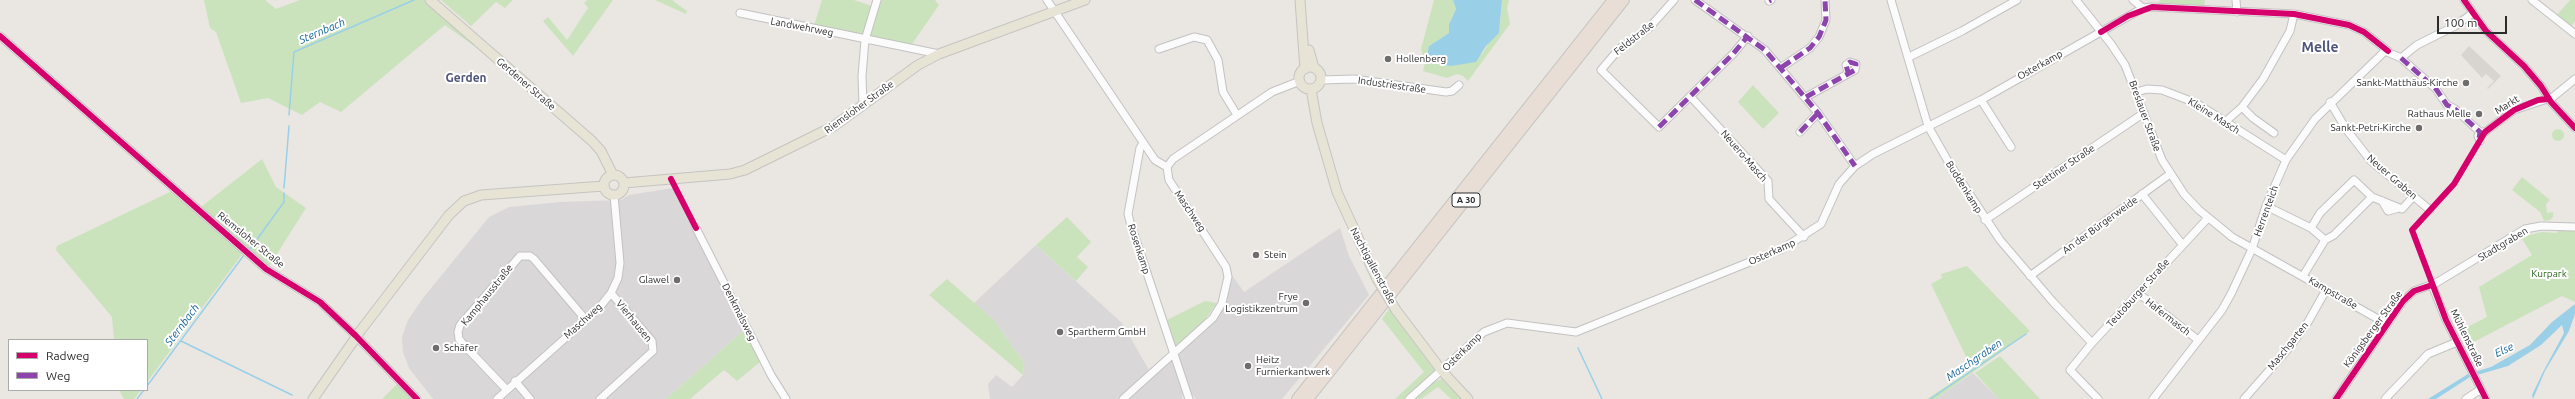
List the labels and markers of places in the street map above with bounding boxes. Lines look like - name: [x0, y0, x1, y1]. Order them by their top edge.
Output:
- place label: Hollenberg: [1396, 53, 1446, 65]
- marker: Hollenberg: [1383, 54, 1393, 64]
- place label: Sankt-Matthäus-Kirche: [2356, 77, 2458, 89]
- marker: Sankt-Matthäus-Kirche: [2461, 78, 2471, 88]
- place label: Rathaus Melle: [2408, 108, 2471, 120]
- marker: Rathaus Melle: [2474, 109, 2484, 119]
- place label: Sankt-Petri-Kirche: [2331, 122, 2411, 134]
- marker: Sankt-Petri-Kirche: [2414, 123, 2424, 133]
- place label: Stein: [1264, 249, 1287, 261]
- marker: Stein: [1251, 250, 1261, 260]
- place label: Glawel: [639, 274, 669, 286]
- marker: Glawel: [672, 275, 682, 285]
- place label: Frye Logistikzentrum: [1225, 291, 1298, 314]
- marker: Frye Logistikzentrum: [1301, 298, 1311, 308]
- place label: Spartherm GmbH: [1068, 326, 1146, 338]
- marker: Spartherm GmbH: [1055, 327, 1065, 337]
- place label: Schäfer: [444, 342, 478, 354]
- marker: Schäfer: [431, 343, 441, 353]
- place label: Heitz Furnierkantwerk: [1256, 354, 1330, 378]
- marker: Heitz Furnierkantwerk: [1243, 361, 1253, 371]

